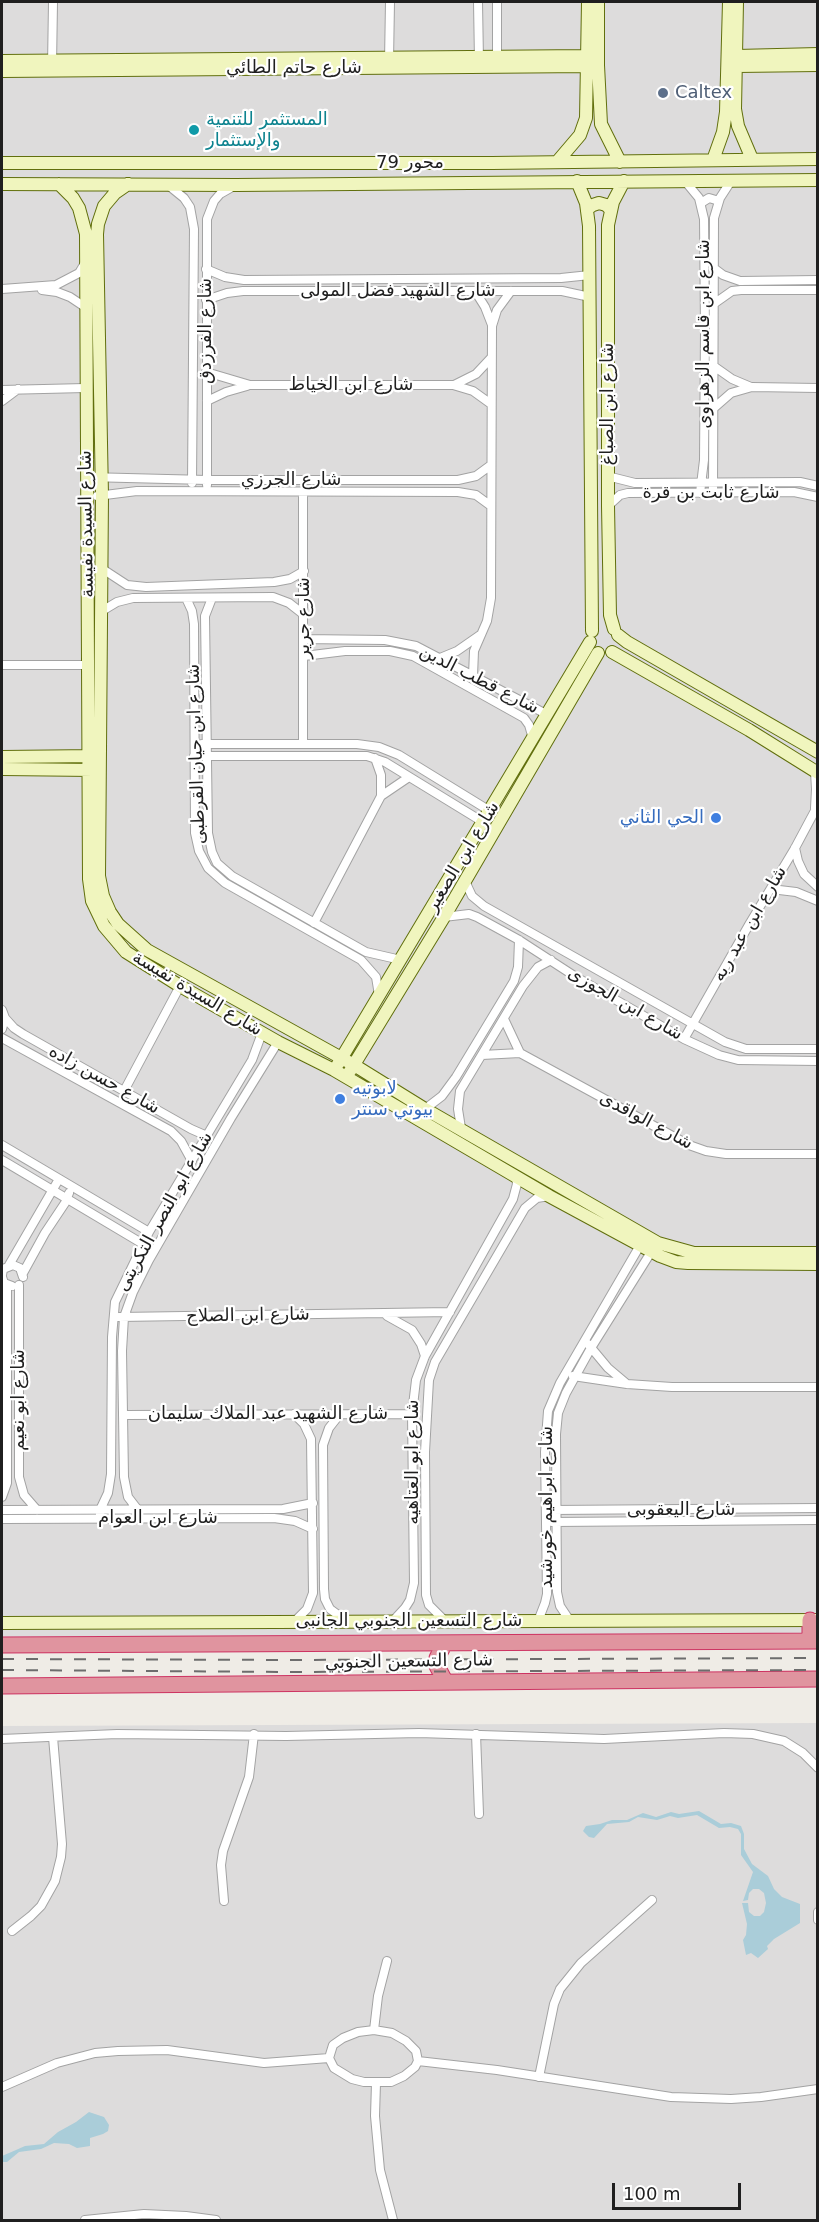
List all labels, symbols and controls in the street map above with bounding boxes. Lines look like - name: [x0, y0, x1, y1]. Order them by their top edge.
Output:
- street label: شارع حاتم الطائي: [226, 57, 362, 79]
- place label: Caltex: [675, 82, 732, 104]
- marker: Caltex: [656, 86, 670, 100]
- place label: المستثمر للتنمية والإستثمار: [206, 109, 328, 152]
- marker: المستثمر للتنمية والإستثمار: [187, 123, 201, 137]
- street label: محور 79: [376, 152, 444, 174]
- street label: شارع ابن قاسم الزهراوى: [693, 239, 715, 429]
- street label: شارع الفرزدق: [195, 278, 217, 384]
- street label: شارع الشهيد فضل المولى: [300, 280, 496, 302]
- street label: شارع ابن الصباغ: [597, 343, 619, 465]
- street label: شارع ابن الخياط: [289, 374, 413, 396]
- street label: شارع السيدة نفيسة: [75, 450, 99, 598]
- street label: شارع الجرزي: [241, 469, 341, 491]
- street label: شارع ثابت بن قرة: [642, 482, 780, 504]
- street label: شارع جرير: [293, 577, 315, 659]
- street label: شارع قطب الدين: [416, 641, 542, 719]
- street label: شارع ابن حيان القرطبى: [183, 663, 211, 845]
- street label: شارع ابن الصغير: [421, 798, 505, 916]
- place label: الحي الثاني: [620, 807, 704, 829]
- marker: الحي الثاني: [709, 811, 723, 825]
- street label: شارع ابن عبد ربه: [708, 862, 792, 986]
- street label: شارع السيدة نفيسة: [128, 947, 266, 1041]
- street label: شارع ابن الجوزى: [564, 962, 686, 1046]
- street label: شارع حسن زاده: [45, 1041, 163, 1119]
- place label: لابوتيه بيوتي سنتر: [352, 1078, 433, 1120]
- street label: شارع الواقدى: [596, 1087, 696, 1155]
- marker: لابوتيه بيوتي سنتر: [333, 1092, 347, 1106]
- street label: شارع ابو النصر التكريتى: [112, 1128, 218, 1296]
- street label: شارع ابن الصلاح: [186, 1304, 310, 1328]
- street label: شارع ابو نعيم: [8, 1349, 30, 1451]
- street label: شارع ابو العتاهيه: [402, 1399, 424, 1525]
- street label: شارع الشهيد عبد الملاك سليمان: [148, 1403, 388, 1425]
- street label: شارع ابراهيم خورشيد: [536, 1426, 558, 1588]
- street label: شارع اليعقوبى: [627, 1499, 735, 1521]
- street label: شارع ابن العوام: [98, 1507, 218, 1529]
- street label: شارع التسعين الجنوبي الجانبى: [296, 1610, 522, 1632]
- street label: شارع التسعين الجنوبي: [325, 1650, 493, 1674]
- scale bar: [615, 2171, 744, 2209]
- text: 100 m: [623, 2183, 681, 2204]

